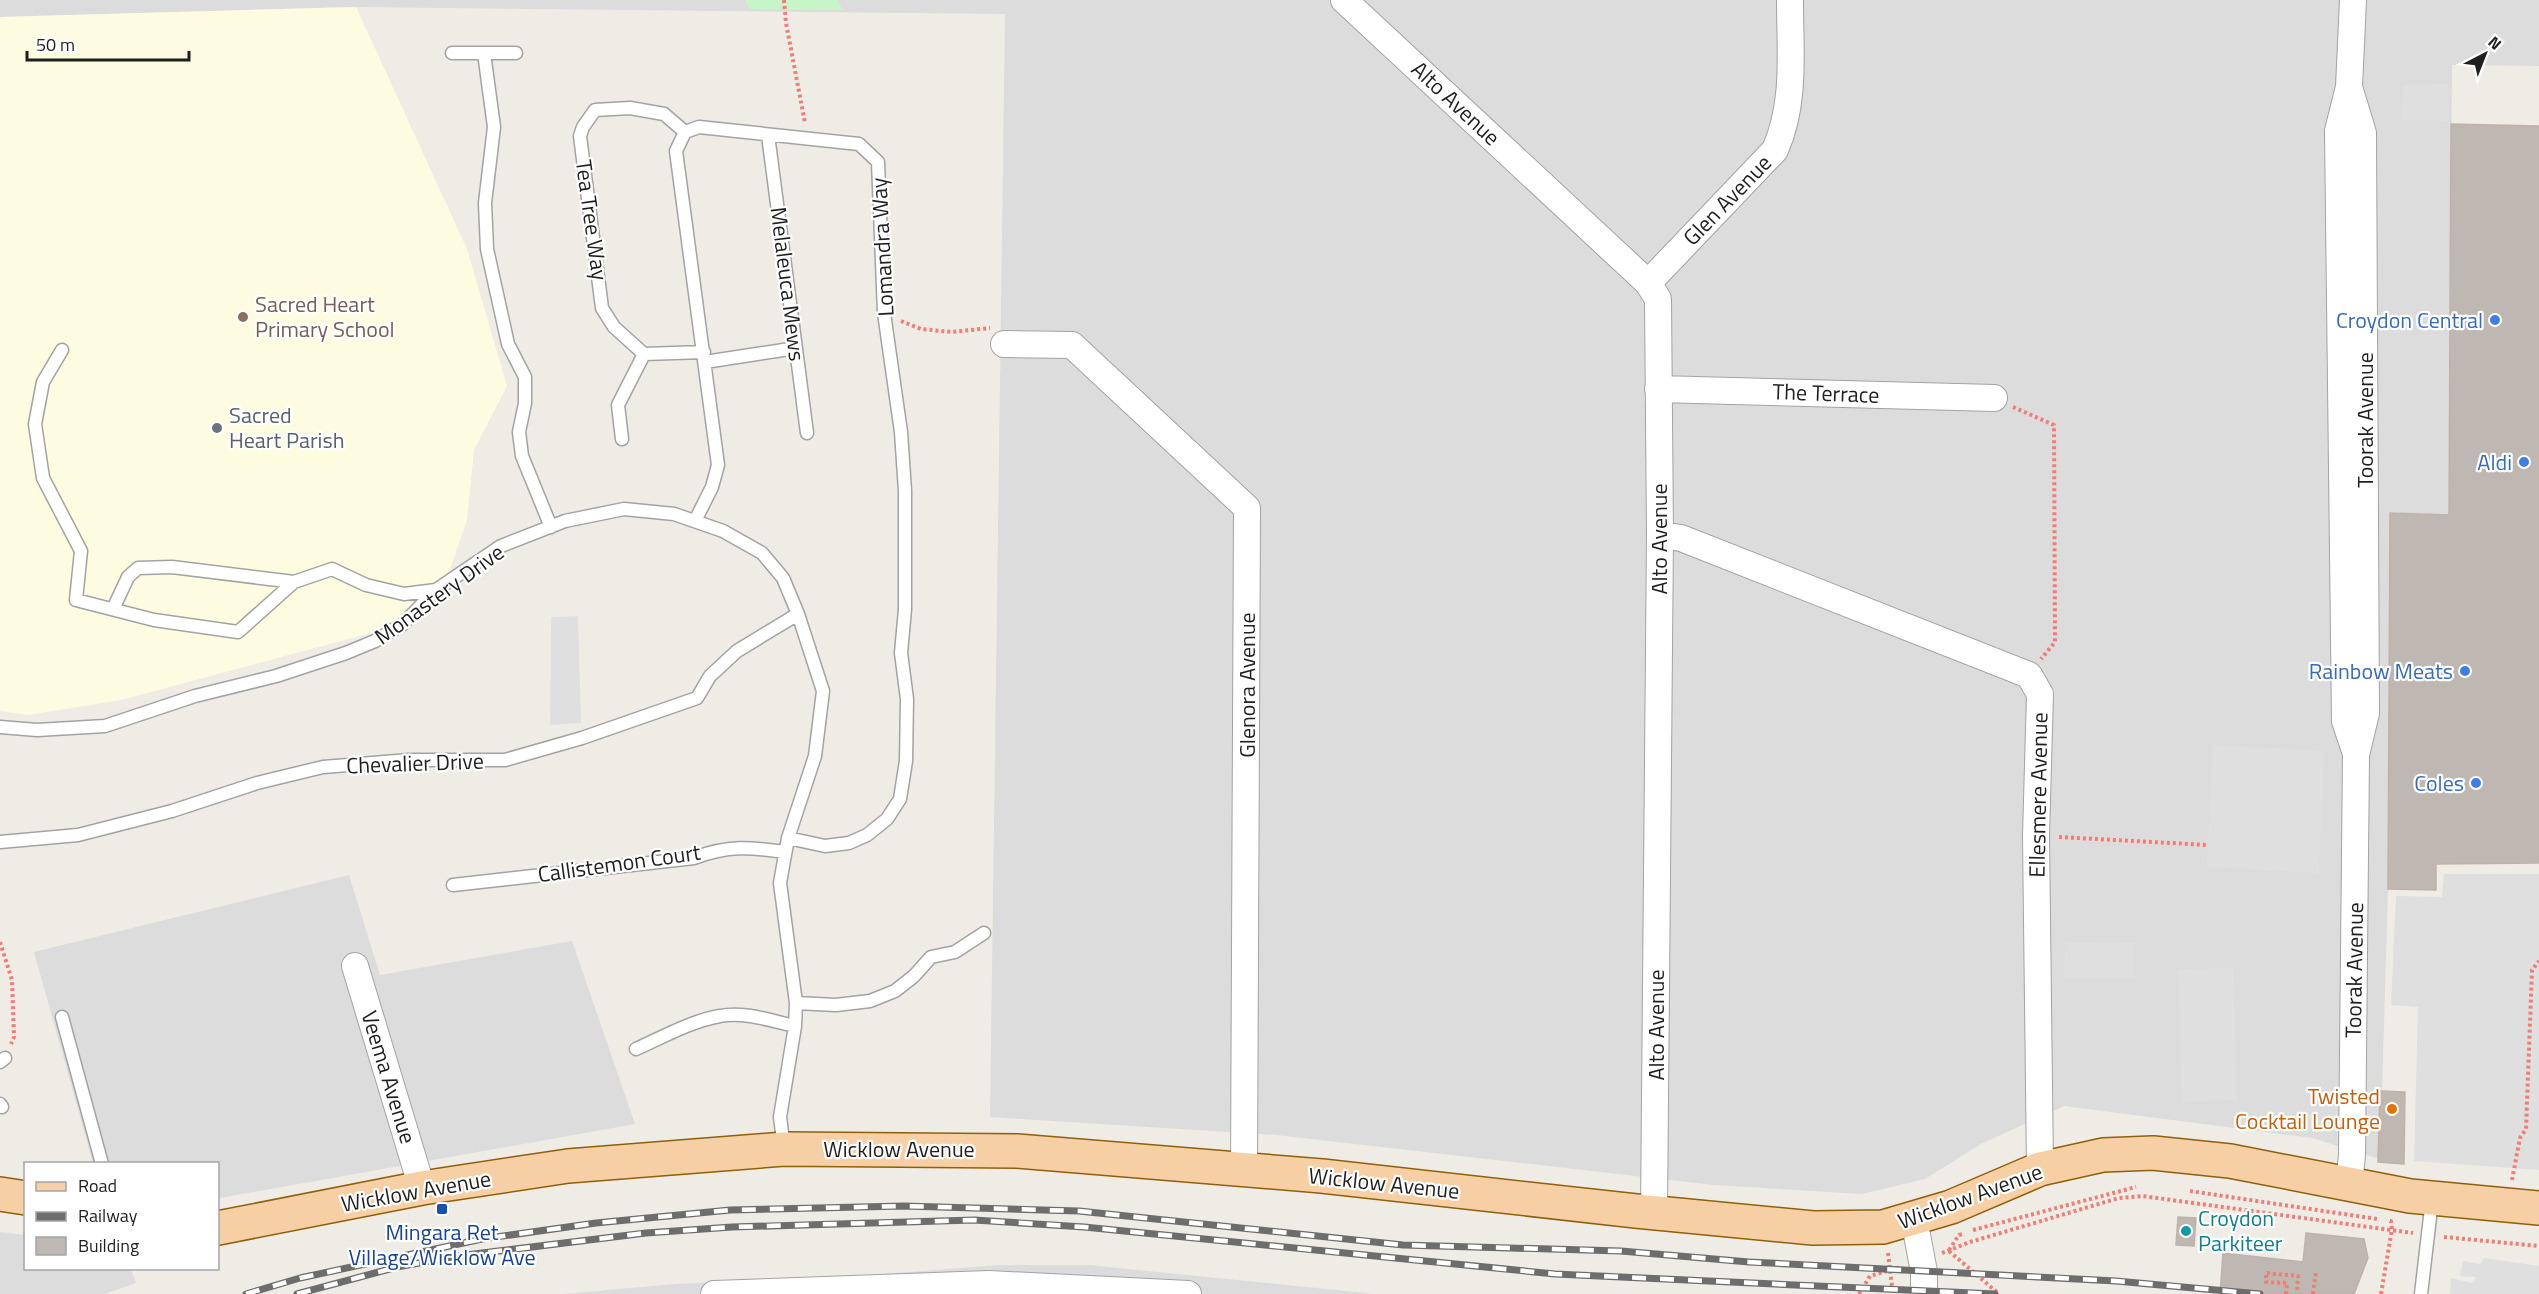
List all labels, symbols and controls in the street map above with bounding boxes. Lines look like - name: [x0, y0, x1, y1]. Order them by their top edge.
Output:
- scale bar: [27, 24, 189, 62]
- north arrow: [2455, 24, 2515, 84]
- text: N: [2483, 30, 2507, 55]
- text: 50 m: [36, 31, 75, 58]
- street label: Alto Avenue: [1404, 53, 1508, 153]
- street label: Glen Avenue: [1675, 147, 1779, 253]
- street label: Tea Tree Way: [567, 158, 617, 283]
- street label: Lomandra Way: [861, 176, 903, 317]
- street label: Melaleuca Mews: [762, 205, 814, 363]
- place label: Sacred Heart Primary School: [255, 287, 395, 346]
- place label: Croydon Central: [2336, 303, 2483, 337]
- marker: Sacred Heart Primary School: [236, 310, 250, 324]
- marker: Croydon Central: [2488, 313, 2502, 327]
- street label: Toorak Avenue: [2348, 352, 2382, 488]
- street label: The Terrace: [1772, 374, 1880, 412]
- place label: Sacred Heart Parish: [229, 398, 344, 457]
- marker: Sacred Heart Parish: [210, 421, 224, 435]
- place label: Aldi: [2477, 445, 2512, 479]
- marker: Aldi: [2517, 455, 2531, 469]
- street label: Alto Avenue: [1642, 483, 1676, 595]
- street label: Monastery Drive: [367, 535, 511, 653]
- street label: Glenora Avenue: [1230, 612, 1264, 758]
- place label: Rainbow Meats: [2309, 654, 2453, 688]
- marker: Rainbow Meats: [2458, 664, 2472, 678]
- street label: Ellesmere Avenue: [2020, 712, 2056, 878]
- street label: Chevalier Drive: [346, 744, 484, 782]
- place label: Coles: [2414, 766, 2464, 800]
- marker: Coles: [2469, 776, 2483, 790]
- street label: Callistemon Court: [535, 835, 703, 891]
- street label: Toorak Avenue: [2336, 902, 2372, 1038]
- street label: Alto Avenue: [1639, 969, 1673, 1081]
- street label: Veema Avenue: [353, 1006, 425, 1148]
- place label: Twisted Cocktail Lounge: [2235, 1079, 2380, 1138]
- marker: Twisted Cocktail Lounge: [2385, 1102, 2399, 1116]
- street label: Wicklow Avenue: [823, 1132, 975, 1166]
- street label: Wicklow Avenue: [1893, 1154, 2047, 1238]
- street label: Wicklow Avenue: [1307, 1158, 1461, 1208]
- street label: Wicklow Avenue: [338, 1161, 494, 1221]
- legend: [24, 1162, 219, 1270]
- text: Road: [78, 1172, 117, 1199]
- place label: Croydon Parkiteer: [2198, 1201, 2283, 1260]
- text: Railway: [78, 1202, 138, 1229]
- marker: Mingara Ret Village/Wicklow Ave: [435, 1202, 449, 1216]
- place label: Mingara Ret Village/Wicklow Ave: [348, 1215, 536, 1274]
- marker: Croydon Parkiteer: [2179, 1224, 2193, 1238]
- text: Building: [78, 1232, 139, 1259]

